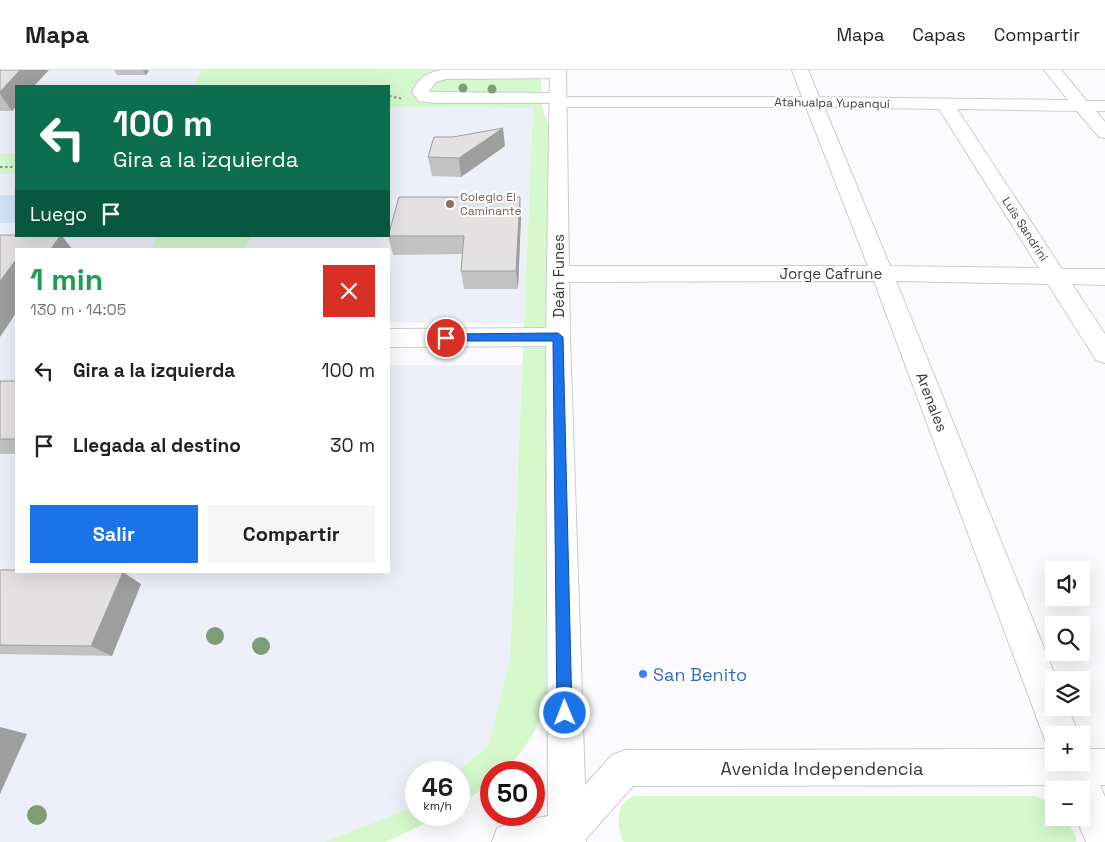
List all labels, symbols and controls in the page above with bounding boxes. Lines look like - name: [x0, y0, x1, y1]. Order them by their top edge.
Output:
- text: Mapa: [25, 19, 89, 50]
- text: Mapa: [836, 23, 884, 46]
- text: Capas: [912, 23, 966, 46]
- text: Compartir: [994, 23, 1080, 46]
- street label: Atahualpa Yupanqui: [774, 94, 890, 112]
- text: 100 m: [113, 102, 213, 146]
- icon: left: [30, 105, 95, 170]
- text: Gira a la izquierda: [113, 145, 298, 173]
- place label: Colegio El Caminante: [460, 189, 522, 219]
- street label: Luis Sandrini: [998, 194, 1052, 264]
- marker: Colegio El Caminante: [444, 198, 456, 210]
- icon: arrive: [97, 200, 125, 228]
- text: Luego: [30, 202, 87, 227]
- street label: Deán Funes: [549, 234, 568, 318]
- text: 1 min: [30, 260, 103, 299]
- street label: Jorge Cafrune: [780, 264, 883, 283]
- button: close: [323, 265, 375, 317]
- text: 130 m · 14:05: [30, 299, 126, 320]
- pin: [425, 317, 467, 359]
- icon: arrive: [432, 324, 460, 352]
- icon: left: [30, 357, 58, 385]
- text: Gira a la izquierda: [73, 358, 235, 383]
- text: 100 m: [321, 358, 375, 383]
- street label: Arenales: [912, 370, 952, 434]
- icon: arrive: [30, 432, 58, 460]
- text: Llegada al destino: [73, 433, 241, 458]
- text: 30 m: [330, 433, 375, 458]
- button: Salir: [30, 505, 198, 563]
- button: Compartir: [208, 505, 375, 563]
- map controls: [1045, 561, 1090, 826]
- button: sound: [1045, 561, 1090, 606]
- button: search: [1045, 616, 1090, 661]
- place label: San Benito: [653, 663, 747, 686]
- marker: San Benito: [637, 668, 649, 680]
- button: layers: [1045, 671, 1090, 716]
- position arrow: [538, 686, 590, 738]
- button: +: [1045, 726, 1090, 771]
- street label: Avenida Independencia: [721, 757, 923, 780]
- speed limit sign: 50: [480, 761, 545, 826]
- text: 46: [422, 771, 453, 803]
- button: −: [1045, 781, 1090, 826]
- text: km/h: [423, 798, 452, 814]

